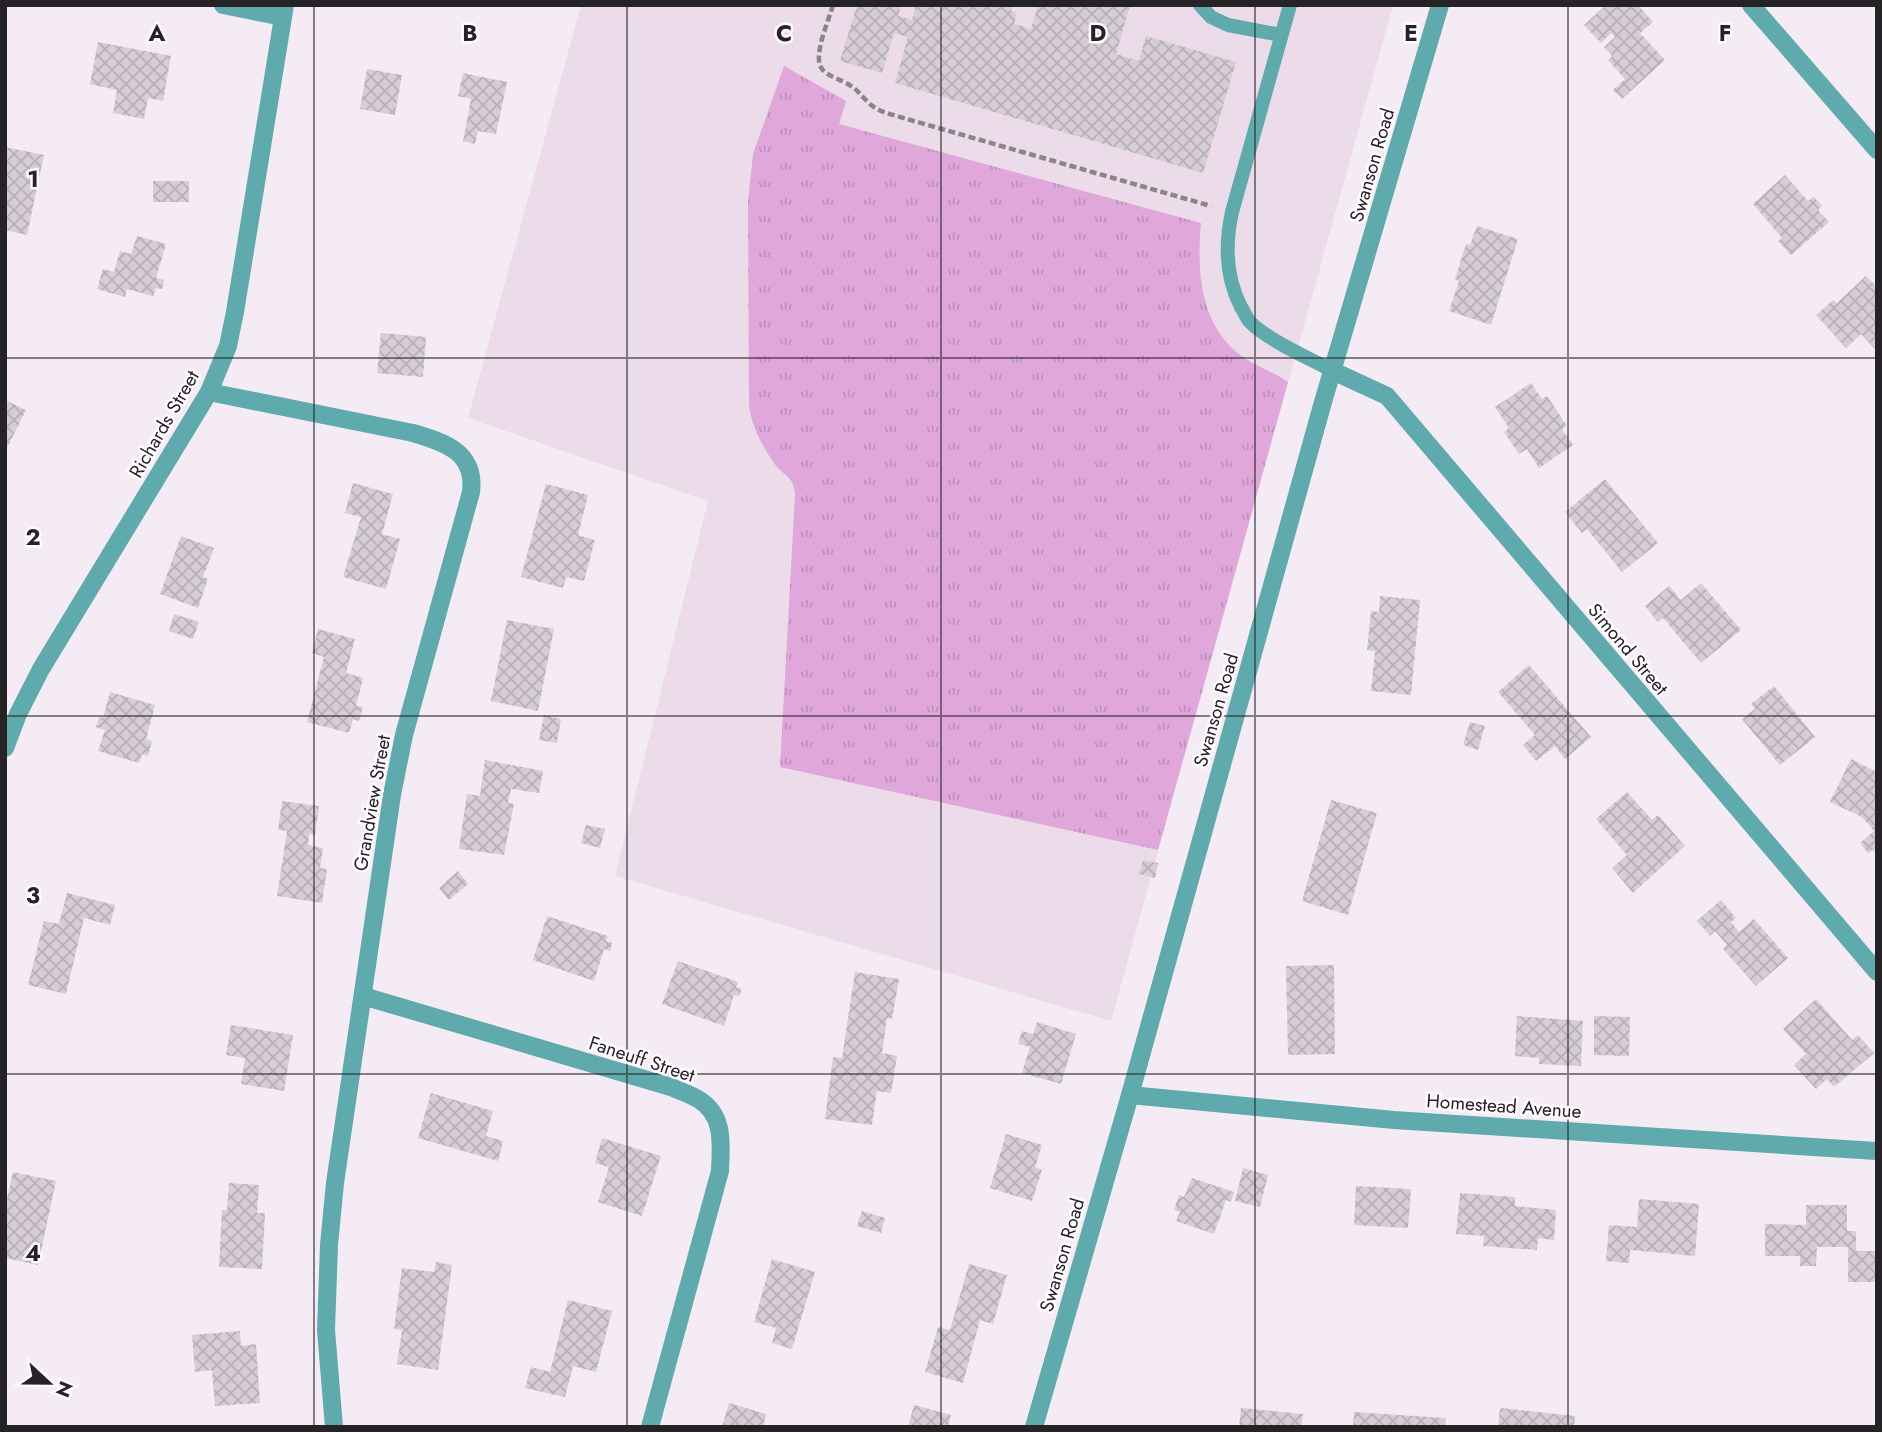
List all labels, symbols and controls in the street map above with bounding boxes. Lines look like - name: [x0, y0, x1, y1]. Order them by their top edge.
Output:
- text: A: [148, 16, 166, 50]
- text: B: [462, 16, 478, 50]
- text: C: [776, 16, 792, 50]
- text: D: [1090, 16, 1107, 50]
- text: E: [1404, 16, 1418, 50]
- text: F: [1719, 16, 1731, 50]
- street label: Swanson Road: [1343, 105, 1401, 225]
- text: 1: [27, 162, 39, 196]
- street label: Richards Street: [122, 365, 206, 483]
- text: 2: [25, 520, 41, 554]
- street label: Simond Street: [1582, 597, 1675, 701]
- street label: Swanson Road: [1187, 650, 1245, 770]
- street label: Grandview Street: [347, 732, 397, 873]
- text: 3: [26, 878, 40, 912]
- street label: Faneuff Street: [586, 1029, 699, 1089]
- street label: Homestead Avenue: [1426, 1087, 1583, 1125]
- street label: Swanson Road: [1033, 1195, 1091, 1315]
- text: 4: [25, 1236, 41, 1270]
- north arrow: [14, 1348, 84, 1418]
- text: N: [49, 1377, 80, 1401]

